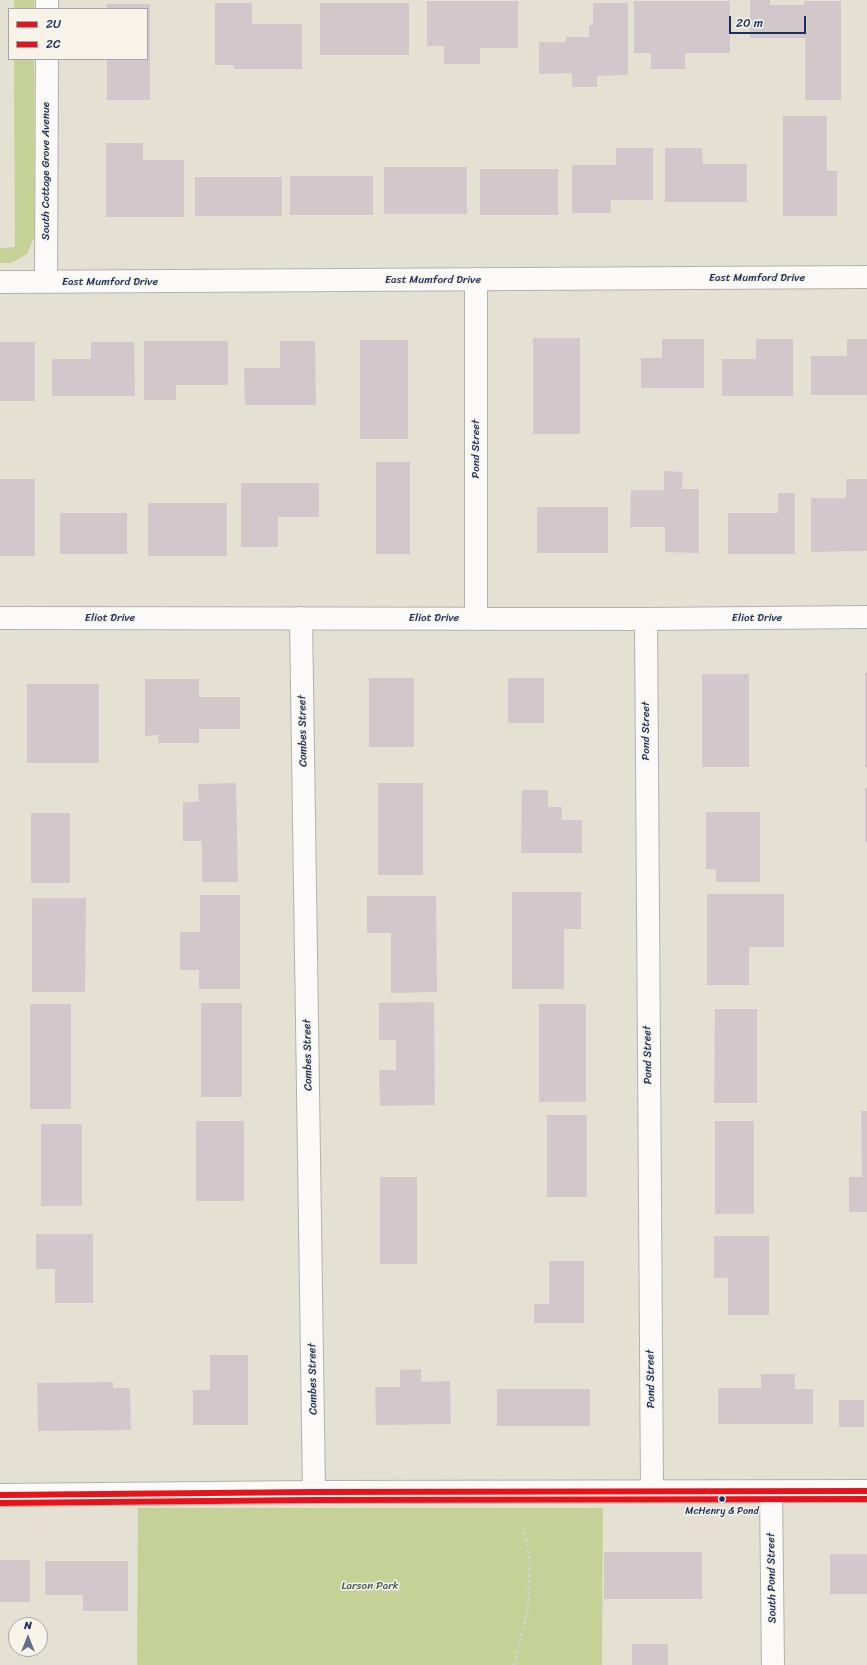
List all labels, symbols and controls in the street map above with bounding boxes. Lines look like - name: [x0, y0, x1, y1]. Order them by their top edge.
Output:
- legend: [8, 8, 148, 60]
- scale bar: [731, 8, 808, 34]
- text: 20 m: [736, 12, 763, 34]
- text: 2U: [46, 13, 61, 35]
- text: 2C: [46, 33, 60, 55]
- street label: South Cottage Grove Avenue: [39, 102, 53, 240]
- street label: East Mumford Drive: [709, 271, 805, 285]
- street label: East Mumford Drive: [385, 273, 481, 287]
- street label: East Mumford Drive: [62, 275, 158, 289]
- street label: Pond Street: [469, 420, 483, 478]
- street label: Eliot Drive: [85, 611, 135, 625]
- street label: Eliot Drive: [409, 611, 459, 625]
- street label: Eliot Drive: [732, 611, 782, 625]
- street label: Combes Street: [296, 695, 310, 767]
- street label: Pond Street: [639, 702, 653, 760]
- street label: Combes Street: [301, 1019, 315, 1091]
- street label: Pond Street: [641, 1025, 655, 1085]
- street label: Combes Street: [306, 1343, 320, 1415]
- street label: Pond Street: [644, 1349, 658, 1409]
- marker: McHenry & Pond: [717, 1494, 727, 1504]
- place label: McHenry & Pond: [685, 1505, 759, 1517]
- street label: South Pond Street: [765, 1533, 779, 1623]
- park label: Larson Park: [341, 1579, 399, 1593]
- text: N: [24, 1616, 32, 1635]
- north arrow: [8, 1617, 48, 1657]

